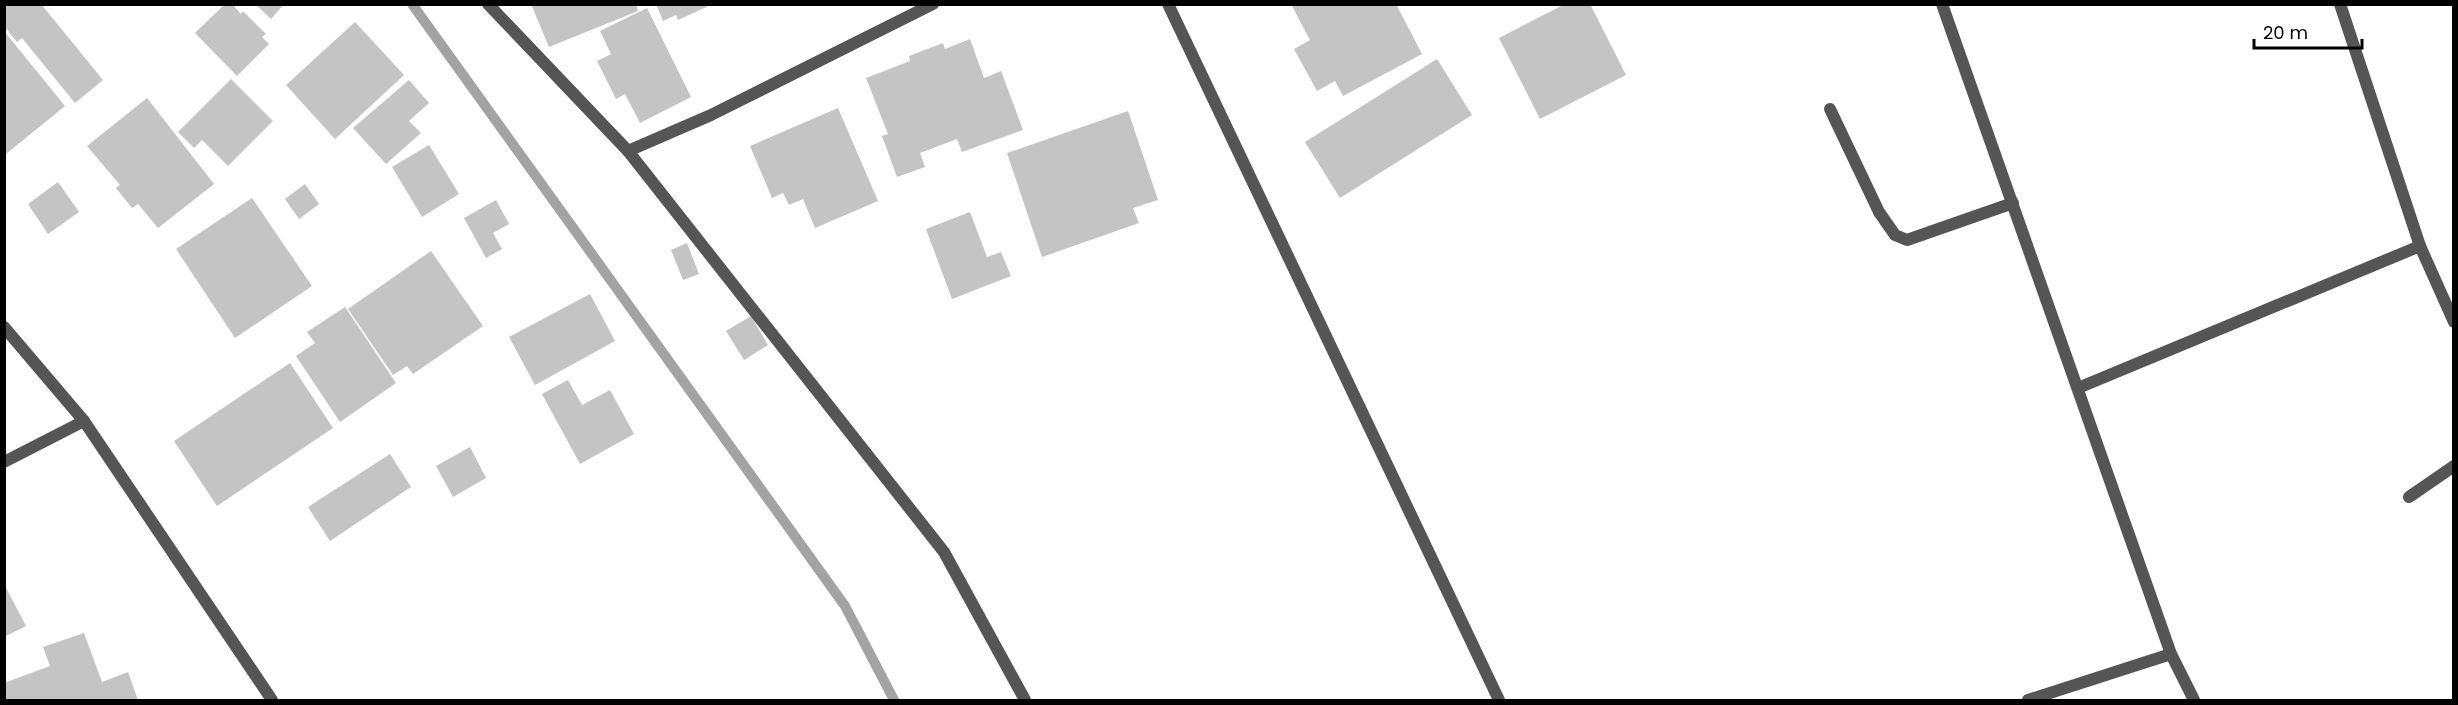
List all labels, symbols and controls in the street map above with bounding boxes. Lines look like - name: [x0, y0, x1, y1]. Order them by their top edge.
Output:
- scale bar: [2254, 12, 2362, 50]
- text: 20 m: [2263, 20, 2308, 45]

